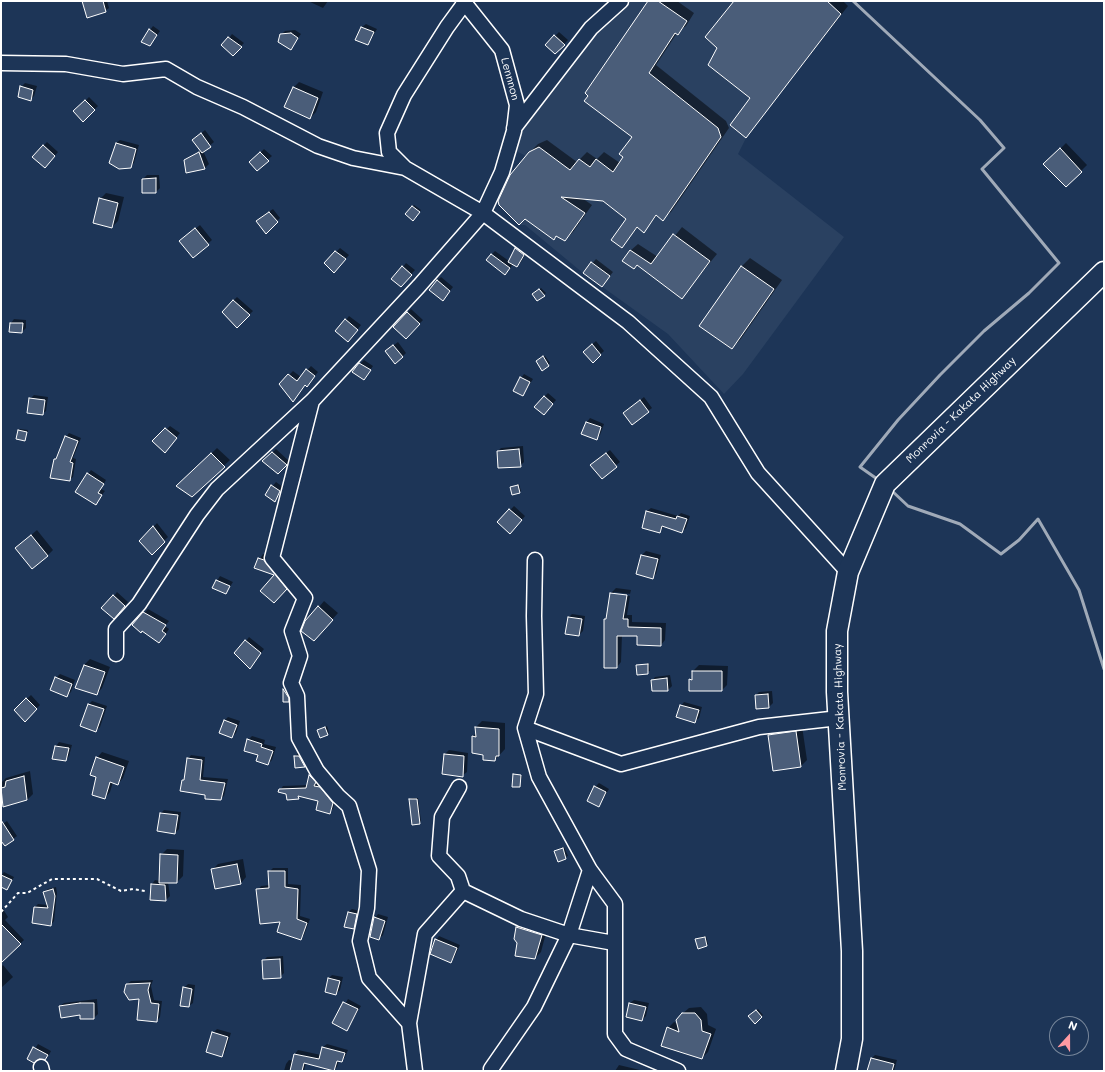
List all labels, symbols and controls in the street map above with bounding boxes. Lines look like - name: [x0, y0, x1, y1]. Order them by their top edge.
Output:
- street label: Lennnon: [498, 56, 522, 102]
- street label: Monrovia - Kakata Highway: [903, 354, 1019, 466]
- street label: Monrovia - Kakata Highway: [831, 643, 849, 791]
- north arrow: [1049, 1016, 1089, 1056]
- text: N: [1067, 1017, 1080, 1034]

